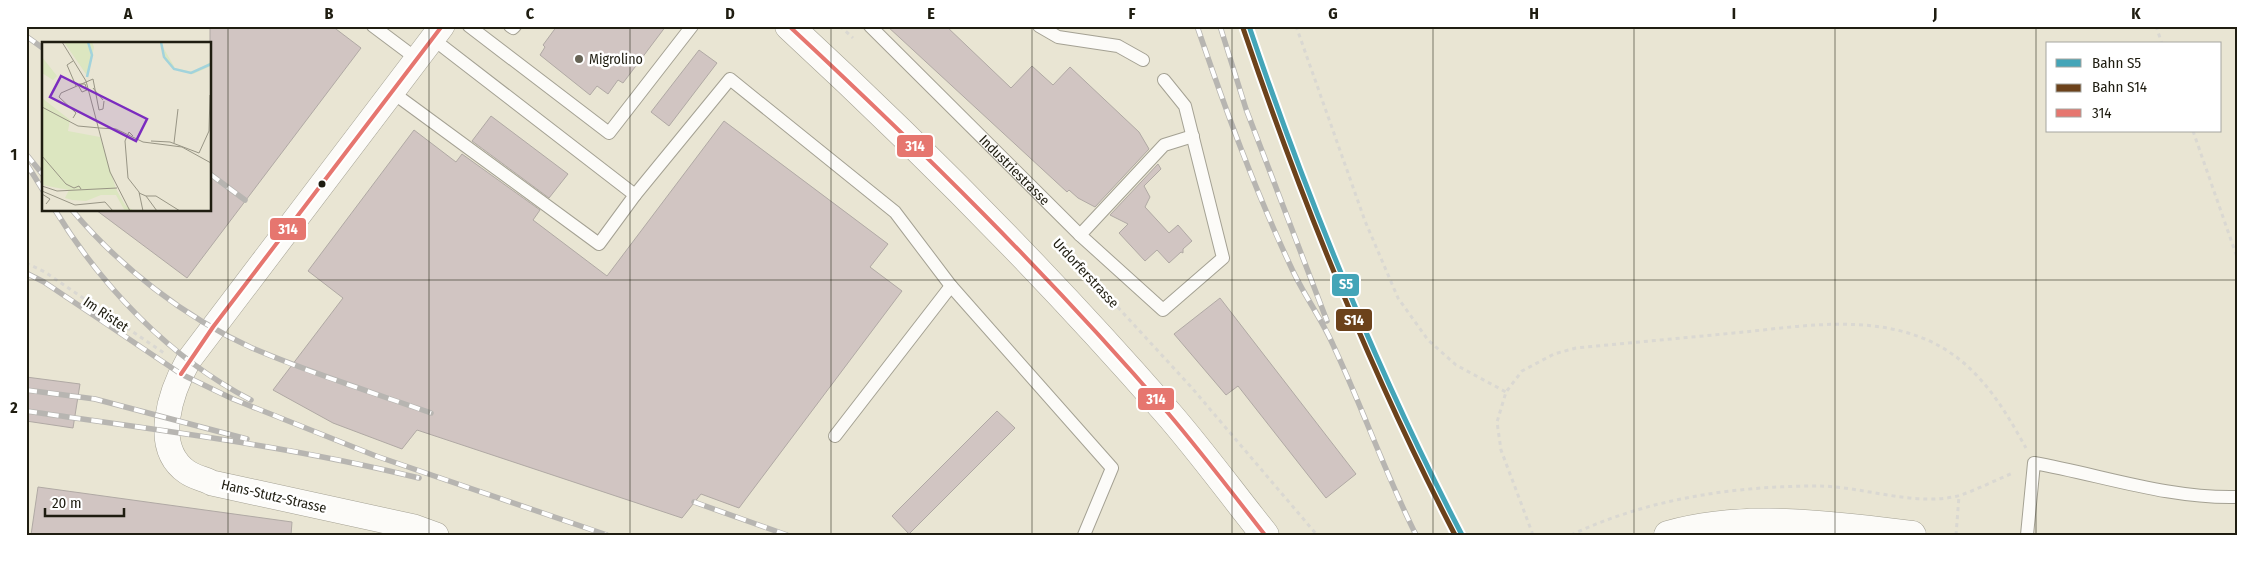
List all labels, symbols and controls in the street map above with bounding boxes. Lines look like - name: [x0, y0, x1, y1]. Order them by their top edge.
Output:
- text: A: [123, 4, 133, 23]
- text: B: [325, 4, 334, 23]
- text: C: [526, 4, 535, 23]
- text: D: [725, 4, 735, 23]
- text: E: [927, 4, 935, 23]
- text: F: [1128, 4, 1136, 23]
- text: G: [1328, 4, 1338, 23]
- text: H: [1529, 4, 1539, 23]
- text: I: [1732, 4, 1736, 23]
- text: J: [1932, 4, 1937, 23]
- text: K: [2131, 4, 2141, 23]
- inset map: [42, 42, 211, 211]
- legend: [2046, 42, 2222, 132]
- place label: Migrolino: [589, 51, 643, 68]
- marker: Migrolino: [573, 53, 585, 65]
- text: Bahn S5: [2092, 54, 2141, 72]
- text: Bahn S14: [2092, 78, 2147, 96]
- text: 314: [2092, 104, 2112, 122]
- street label: Industriestrasse: [976, 132, 1053, 209]
- line badge: 314: [896, 134, 934, 158]
- text: 314: [904, 138, 925, 155]
- text: 1: [11, 145, 17, 164]
- unlabelled marker: [317, 179, 327, 189]
- line badge: 314: [269, 217, 307, 241]
- text: 314: [277, 221, 298, 238]
- street label: Urdorferstrasse: [1049, 235, 1122, 312]
- line badge: S5: [1331, 273, 1360, 297]
- text: S5: [1339, 276, 1353, 293]
- street label: Im Ristet: [80, 293, 132, 336]
- line badge: S14: [1335, 308, 1373, 332]
- text: S14: [1344, 312, 1364, 329]
- line badge: 314: [1137, 387, 1175, 411]
- text: 314: [1145, 391, 1166, 408]
- text: 2: [9, 398, 18, 417]
- street label: Hans-Stutz-Strasse: [219, 476, 328, 517]
- scale bar: [45, 486, 124, 518]
- text: 20 m: [52, 494, 82, 512]

